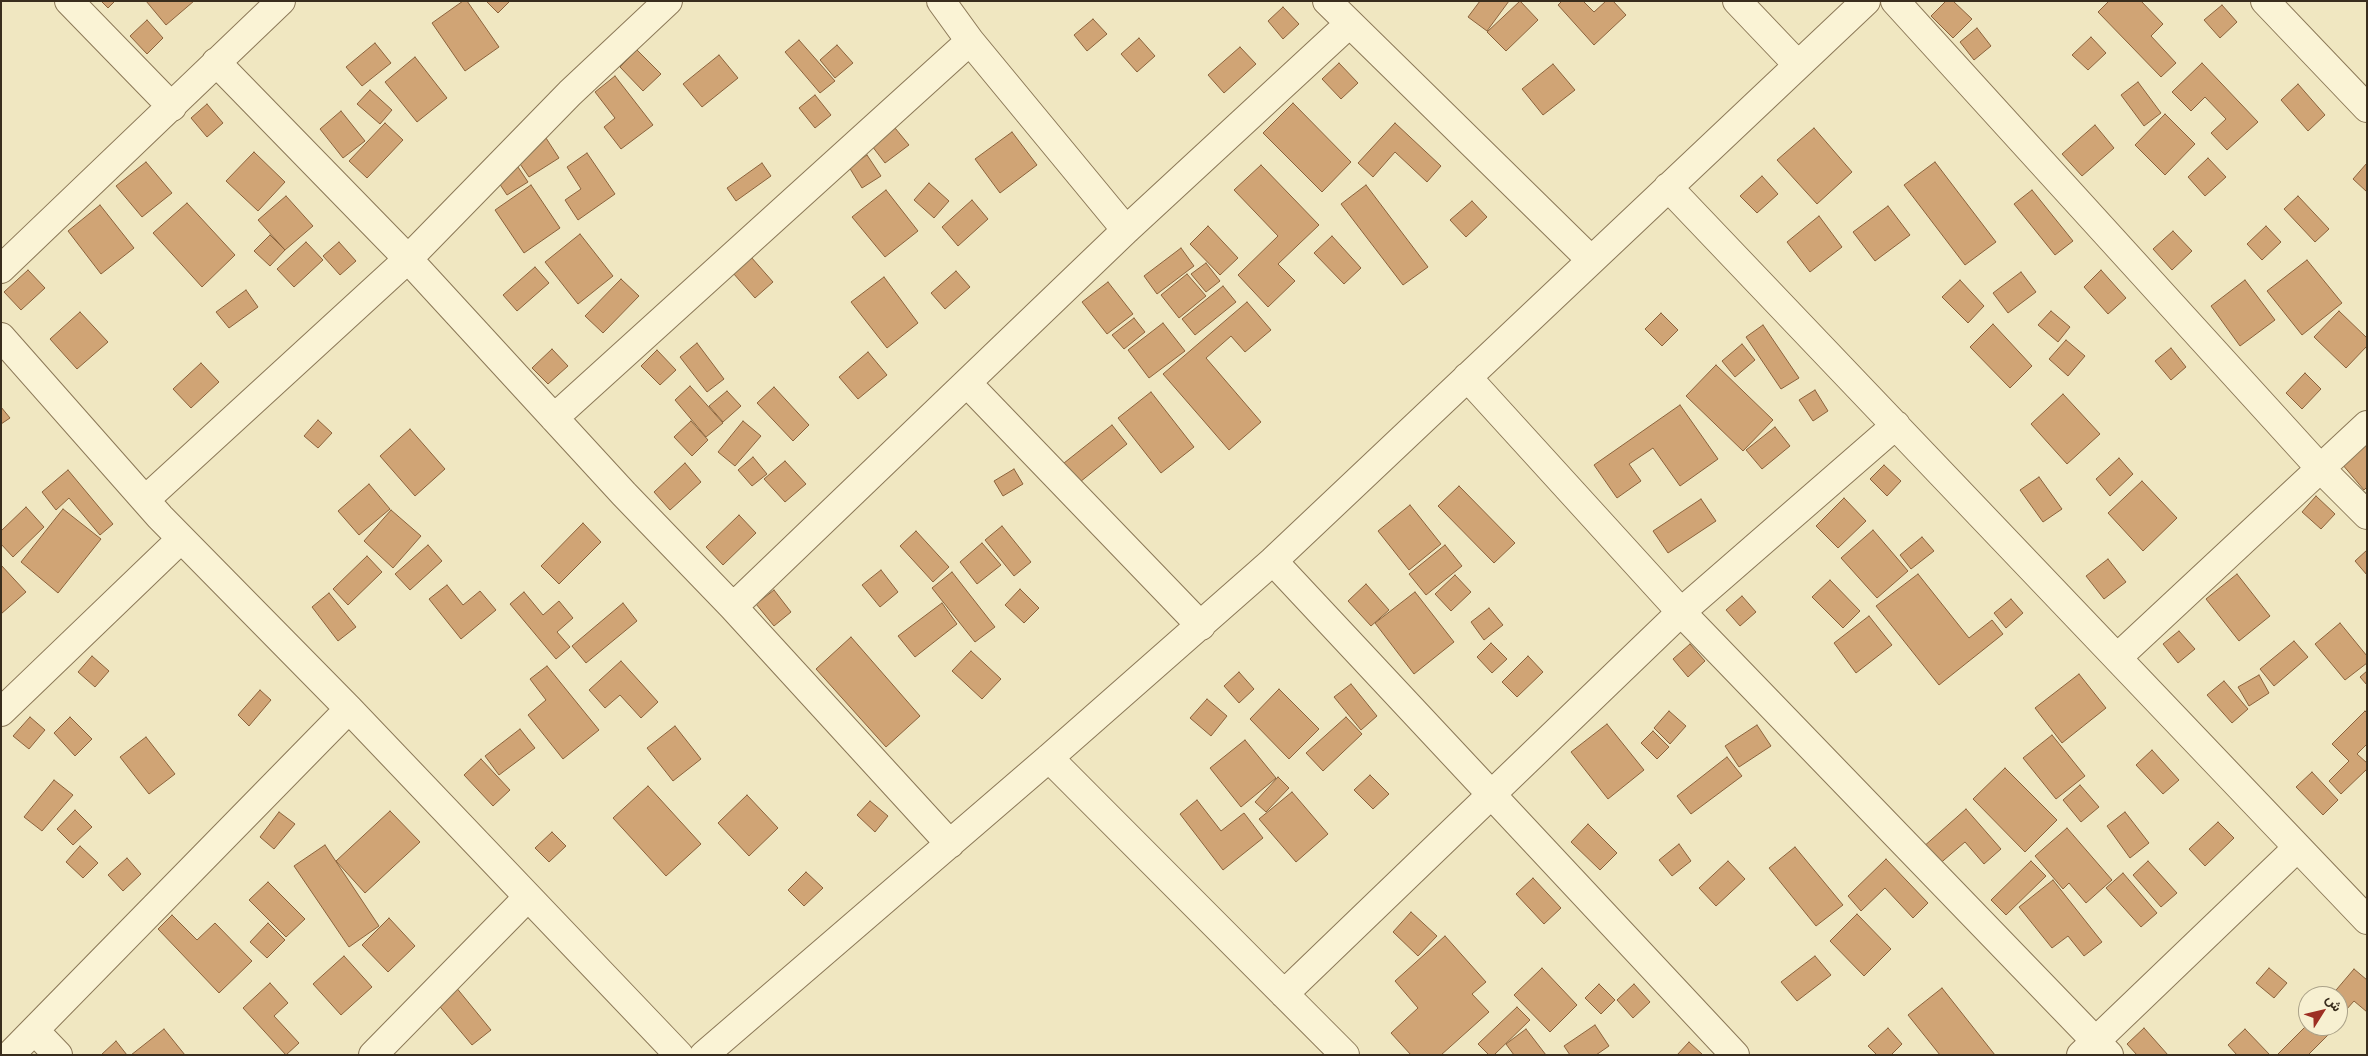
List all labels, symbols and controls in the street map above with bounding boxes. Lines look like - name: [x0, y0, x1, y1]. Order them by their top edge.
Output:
- north arrow: [2298, 986, 2348, 1036]
- text: ش: [2322, 991, 2347, 1015]

